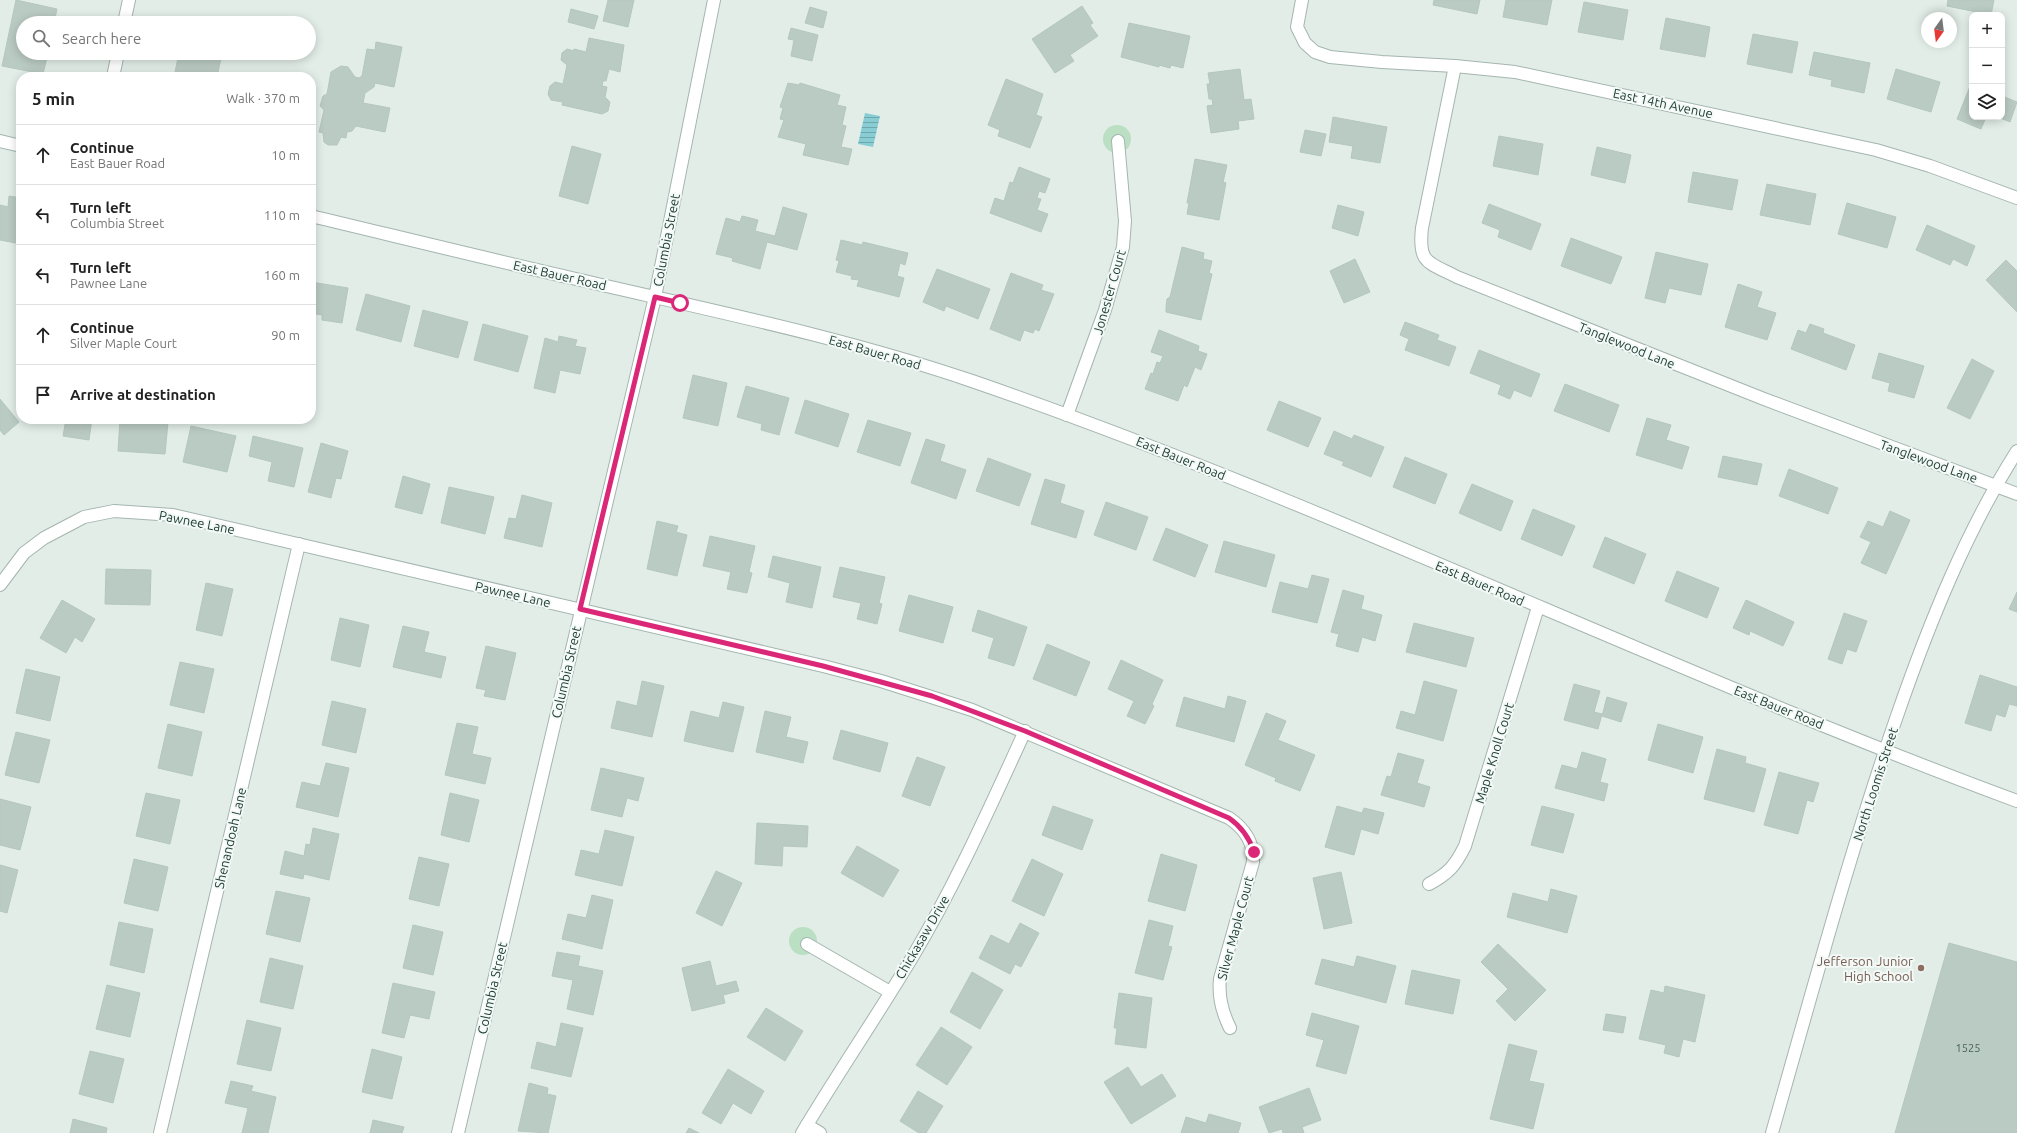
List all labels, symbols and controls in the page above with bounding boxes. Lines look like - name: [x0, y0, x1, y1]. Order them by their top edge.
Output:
- north arrow: [1921, 12, 1957, 48]
- map controls: [1969, 12, 2005, 120]
- button: +: [1969, 12, 2005, 48]
- search box: [16, 16, 316, 60]
- icon: search: [30, 27, 52, 49]
- text: Search here: [62, 30, 141, 47]
- button: −: [1969, 48, 2005, 84]
- button: layers: [1969, 84, 2005, 120]
- street label: East 14th Avenue: [1612, 86, 1714, 120]
- text: 5 min: [32, 89, 75, 108]
- text: Walk · 370 m: [226, 91, 300, 105]
- text: Continue: [70, 139, 134, 156]
- icon: ahead: [32, 144, 54, 166]
- text: 10 m: [271, 148, 300, 162]
- text: East Bauer Road: [70, 156, 165, 170]
- street label: Columbia Street: [650, 192, 682, 288]
- text: Turn left: [70, 199, 131, 216]
- icon: left: [32, 204, 54, 226]
- text: 110 m: [264, 208, 300, 222]
- text: Columbia Street: [70, 216, 164, 230]
- street label: Jonester Court: [1090, 248, 1128, 336]
- street label: East Bauer Road: [512, 257, 608, 293]
- text: Turn left: [70, 259, 131, 276]
- icon: left: [32, 264, 54, 286]
- text: 160 m: [264, 268, 300, 282]
- text: Pawnee Lane: [70, 276, 147, 290]
- route start: [671, 294, 689, 312]
- text: Continue: [70, 319, 134, 336]
- street label: Tanglewood Lane: [1577, 319, 1677, 371]
- icon: ahead: [32, 324, 54, 346]
- text: 90 m: [271, 328, 300, 342]
- street label: East Bauer Road: [827, 332, 923, 372]
- text: Silver Maple Court: [70, 336, 177, 350]
- icon: arrive: [32, 384, 54, 406]
- text: Arrive at destination: [70, 386, 216, 403]
- street label: East Bauer Road: [1134, 434, 1228, 482]
- street label: Tanglewood Lane: [1878, 437, 1980, 485]
- street label: Pawnee Lane: [158, 508, 236, 536]
- street label: East Bauer Road: [1433, 558, 1527, 608]
- street label: Pawnee Lane: [474, 579, 552, 609]
- street label: Columbia Street: [549, 624, 583, 720]
- street label: East Bauer Road: [1732, 683, 1826, 731]
- street label: Maple Knoll Court: [1472, 701, 1516, 805]
- street label: North Loomis Street: [1850, 726, 1900, 842]
- street label: Shenandoah Lane: [212, 786, 248, 890]
- route end: [1245, 843, 1263, 861]
- street label: Silver Maple Court: [1214, 875, 1256, 981]
- street label: Chickasaw Drive: [892, 893, 952, 981]
- street label: Columbia Street: [475, 940, 509, 1036]
- place label: Jefferson Junior High School: [1817, 954, 1914, 983]
- marker: Jefferson Junior High School: [1916, 963, 1926, 973]
- house number: 1525: [1956, 1042, 1980, 1054]

